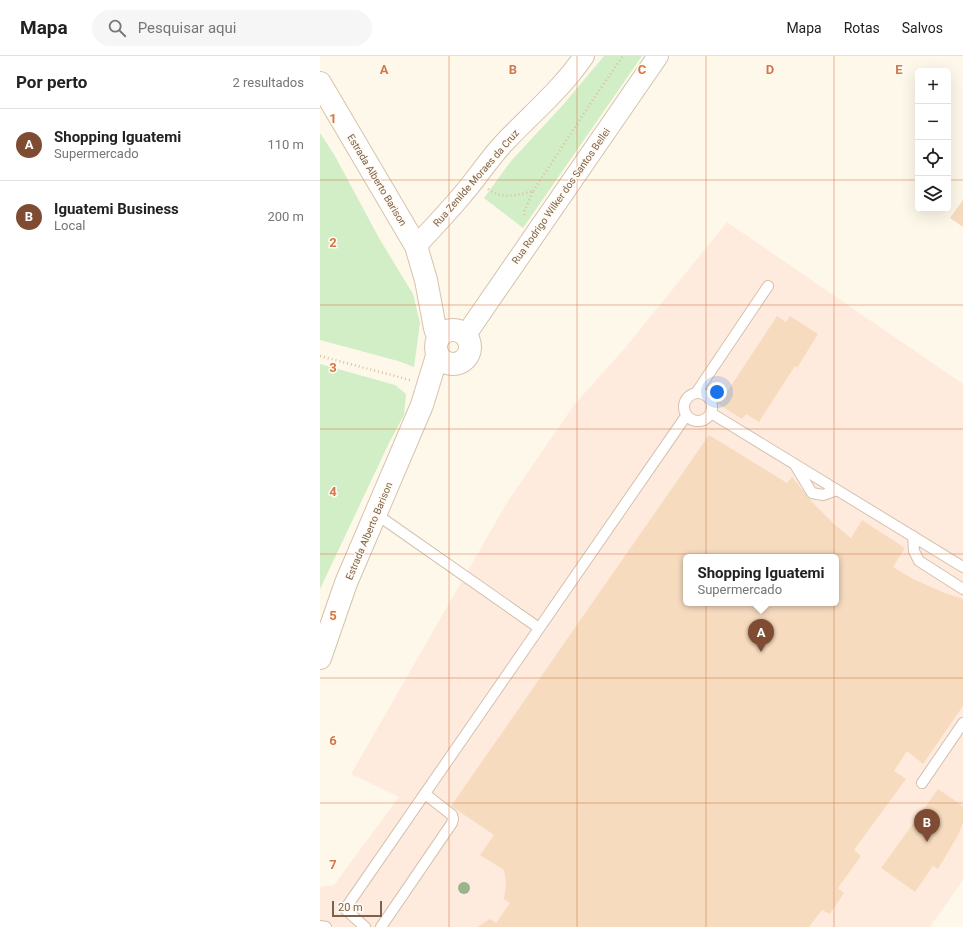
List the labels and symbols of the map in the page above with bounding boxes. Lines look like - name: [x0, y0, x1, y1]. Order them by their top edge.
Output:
- text: A: [380, 62, 389, 77]
- text: B: [509, 62, 517, 77]
- text: C: [638, 62, 647, 77]
- text: D: [766, 62, 774, 77]
- text: E: [895, 62, 903, 77]
- text: 1: [329, 111, 337, 126]
- street label: Rua Rodrigo Wilker dos Santos Bellei: [510, 126, 612, 266]
- street label: Rua Zenilde Moraes da Cruz: [431, 127, 521, 229]
- street label: Estrada Alberto Barison: [345, 132, 409, 228]
- text: 2: [329, 235, 337, 250]
- text: 3: [329, 360, 337, 375]
- your location: [707, 382, 727, 402]
- street label: Estrada Alberto Barison: [343, 480, 395, 582]
- text: 4: [329, 484, 337, 499]
- text: 5: [329, 608, 337, 623]
- pin: A: [748, 619, 774, 652]
- text: 6: [329, 733, 337, 748]
- pin: B: [914, 809, 940, 842]
- text: 7: [329, 857, 337, 872]
- scale bar: [332, 899, 382, 918]

